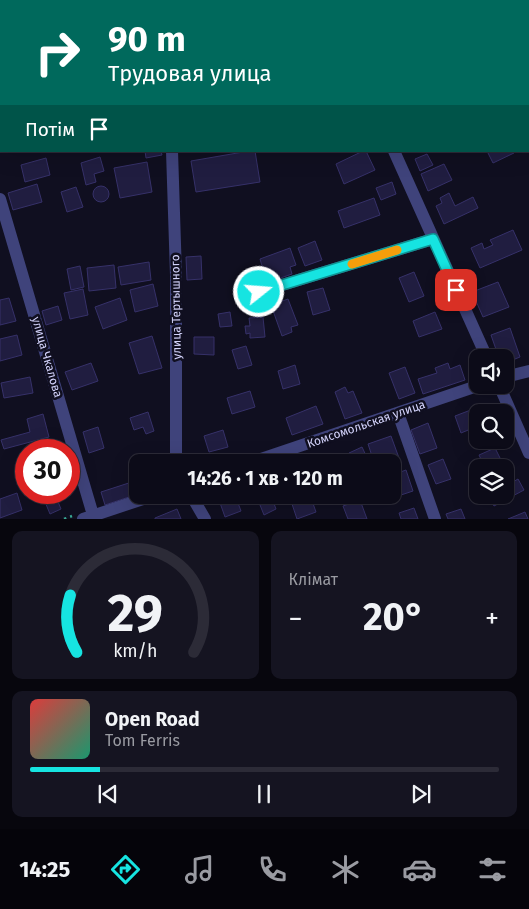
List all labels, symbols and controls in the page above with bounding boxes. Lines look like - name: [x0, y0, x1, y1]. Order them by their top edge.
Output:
- text: 90 m: [108, 18, 186, 60]
- icon: right: [25, 20, 90, 85]
- text: Трудовая улица: [108, 60, 271, 87]
- icon: arrive: [85, 115, 113, 143]
- text: Потім: [25, 118, 75, 141]
- street label: улица Тертышного: [168, 254, 184, 360]
- position arrow: [232, 265, 284, 317]
- pin: [435, 269, 477, 311]
- icon: arrive: [442, 276, 470, 304]
- street label: улица Чкалова: [29, 315, 65, 399]
- map controls: [469, 349, 514, 504]
- button: sound: [469, 349, 514, 394]
- street label: Комсомольская улица: [305, 397, 427, 451]
- button: search: [469, 404, 514, 449]
- speed limit sign: 30: [15, 439, 80, 504]
- button: layers: [469, 459, 514, 504]
- text: 14:26 · 1 хв · 120 m: [187, 467, 343, 490]
- text: Клімат: [289, 570, 338, 589]
- text: 29: [108, 582, 163, 645]
- text: 20°: [363, 594, 425, 640]
- text: −: [289, 602, 303, 635]
- text: +: [485, 602, 499, 635]
- text: km/h: [113, 640, 157, 662]
- text: Open Road: [105, 708, 200, 731]
- text: Tom Ferris: [105, 731, 180, 750]
- icon: previous: [94, 780, 122, 808]
- icon: pause: [250, 780, 278, 808]
- icon: next: [407, 780, 435, 808]
- icon: directions: [108, 852, 143, 887]
- icon: music: [182, 852, 217, 887]
- icon: phone: [255, 852, 290, 887]
- icon: climate: [328, 852, 363, 887]
- icon: car: [402, 852, 437, 887]
- icon: filters: [475, 852, 510, 887]
- text: 14:25: [19, 856, 70, 883]

